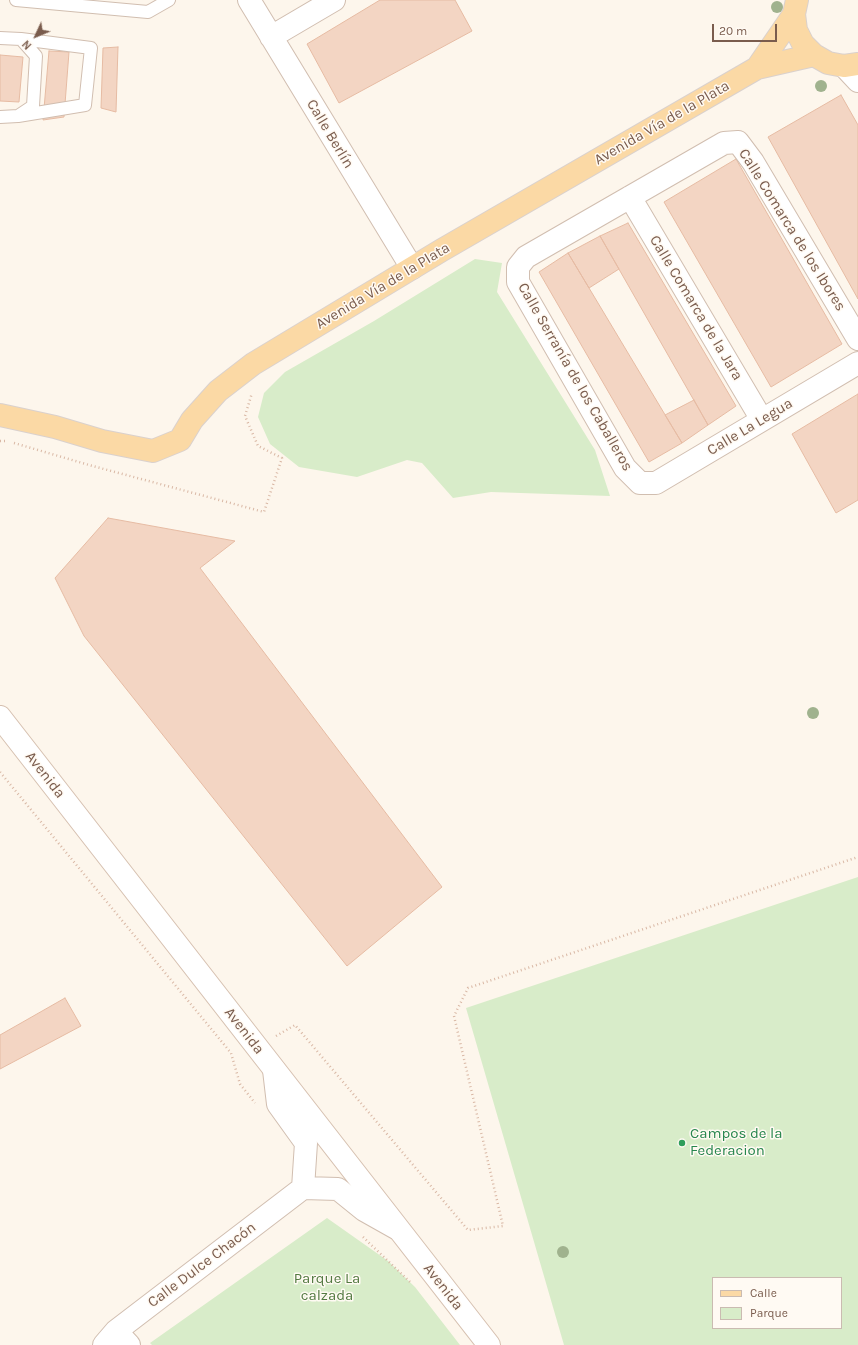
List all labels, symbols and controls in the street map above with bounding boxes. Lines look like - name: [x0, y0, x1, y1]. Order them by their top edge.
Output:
- north arrow: [16, 16, 56, 56]
- scale bar: [714, 16, 779, 42]
- text: 20 m: [719, 24, 747, 38]
- text: N: [20, 37, 34, 52]
- street label: Avenida Vía de la Plata: [591, 77, 733, 169]
- street label: Calle Berlín: [302, 96, 358, 172]
- street label: Calle Comarca de los Ibores: [735, 145, 849, 315]
- street label: Calle Comarca de la Jara: [646, 232, 746, 384]
- street label: Avenida Vía de la Plata: [313, 239, 453, 333]
- street label: Calle Serranía de los Caballeros: [514, 280, 636, 474]
- street label: Calle La Legua: [704, 394, 796, 460]
- street label: Avenida: [21, 748, 69, 802]
- street label: Avenida: [220, 1004, 268, 1058]
- place label: Campos de la Federacion: [690, 1125, 783, 1160]
- marker: Campos de la Federacion: [677, 1138, 687, 1148]
- street label: Calle Dulce Chacón: [144, 1218, 260, 1312]
- street label: Avenida: [419, 1260, 467, 1314]
- park label: Parque La calzada: [294, 1270, 360, 1305]
- legend: [712, 1277, 842, 1329]
- text: Calle: [750, 1286, 777, 1300]
- text: Parque: [750, 1306, 788, 1320]

